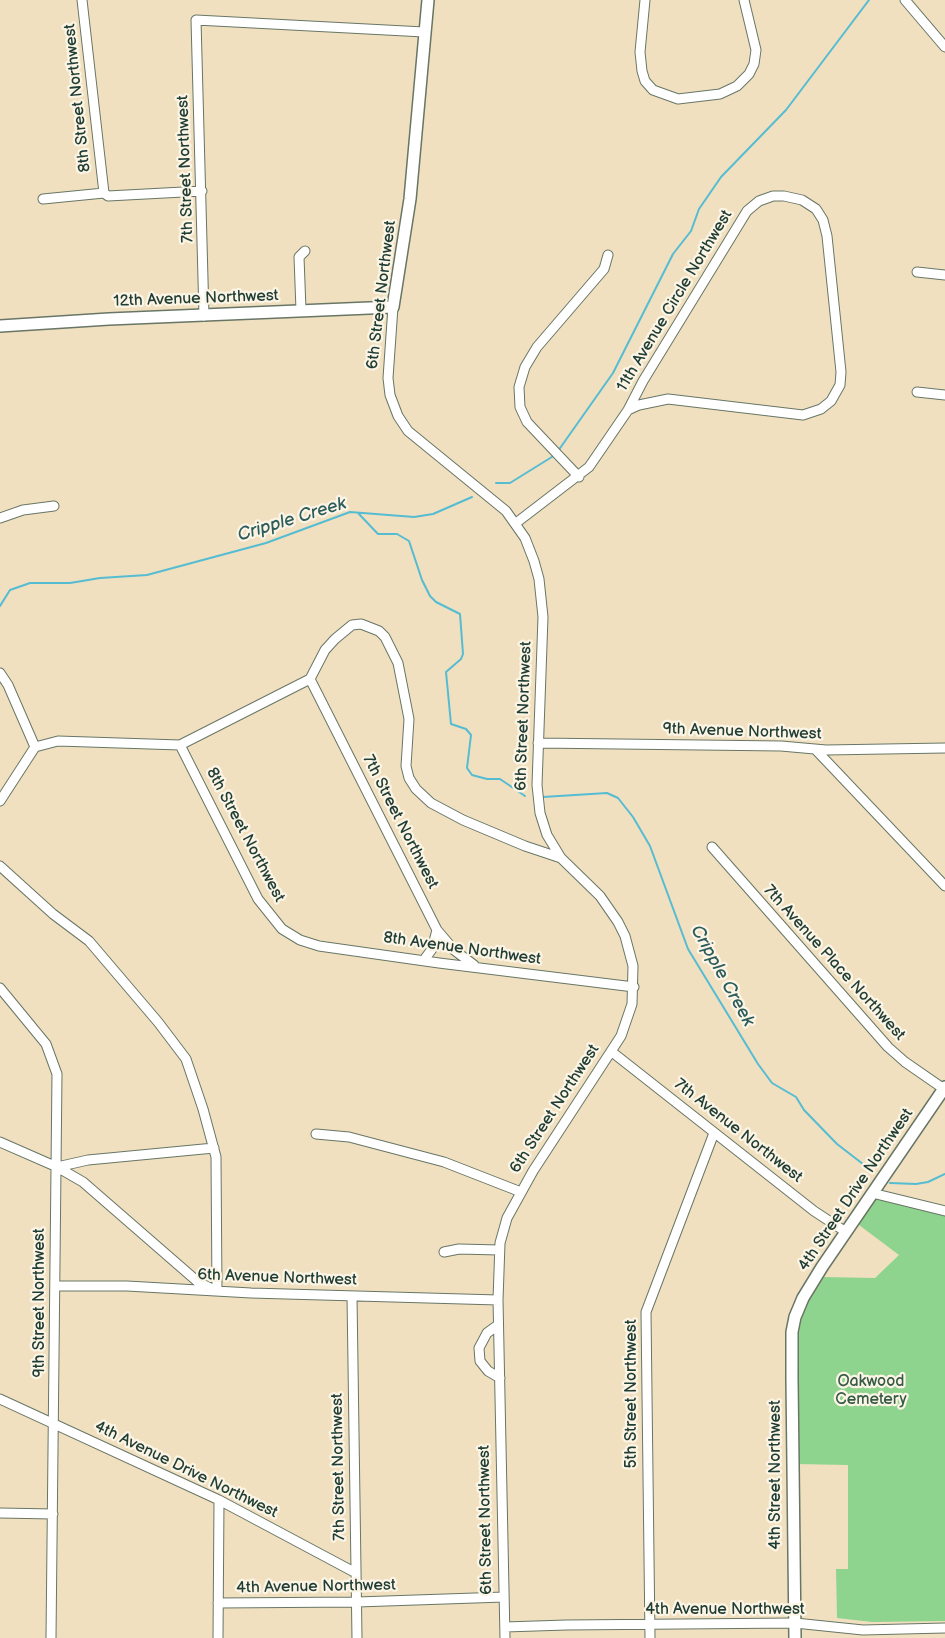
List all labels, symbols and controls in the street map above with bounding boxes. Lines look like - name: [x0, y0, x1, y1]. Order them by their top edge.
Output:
- street label: 8th Street Northwest: [61, 23, 95, 173]
- street label: 7th Street Northwest: [174, 95, 198, 243]
- street label: 11th Avenue Circle Northwest: [613, 207, 737, 395]
- street label: 6th Street Northwest: [363, 220, 401, 370]
- street label: 12th Avenue Northwest: [113, 287, 279, 311]
- water label: Cripple Creek: [235, 493, 349, 547]
- street label: 6th Street Northwest: [512, 641, 536, 791]
- street label: 9th Avenue Northwest: [662, 720, 822, 744]
- street label: 7th Street Northwest: [358, 752, 442, 892]
- street label: 8th Street Northwest: [201, 765, 289, 905]
- street label: 7th Avenue Place Northwest: [759, 881, 909, 1045]
- water label: Cripple Creek: [685, 922, 759, 1030]
- street label: 8th Avenue Northwest: [382, 928, 542, 970]
- street label: 6th Street Northwest: [506, 1041, 604, 1177]
- street label: 7th Avenue Northwest: [670, 1075, 806, 1187]
- street label: 4th Street Drive Northwest: [794, 1105, 918, 1275]
- street label: 9th Street Northwest: [30, 1228, 50, 1378]
- street label: 6th Avenue Northwest: [197, 1266, 357, 1290]
- street label: 5th Street Northwest: [622, 1319, 642, 1469]
- park label: Oakwood Cemetery: [835, 1372, 907, 1410]
- street label: 7th Street Northwest: [328, 1393, 350, 1541]
- street label: 4th Street Northwest: [766, 1400, 786, 1550]
- street label: 4th Avenue Drive Northwest: [91, 1417, 281, 1523]
- street label: 6th Street Northwest: [475, 1445, 497, 1595]
- street label: 4th Avenue Northwest: [236, 1576, 396, 1598]
- street label: 4th Avenue Northwest: [645, 1600, 805, 1620]

